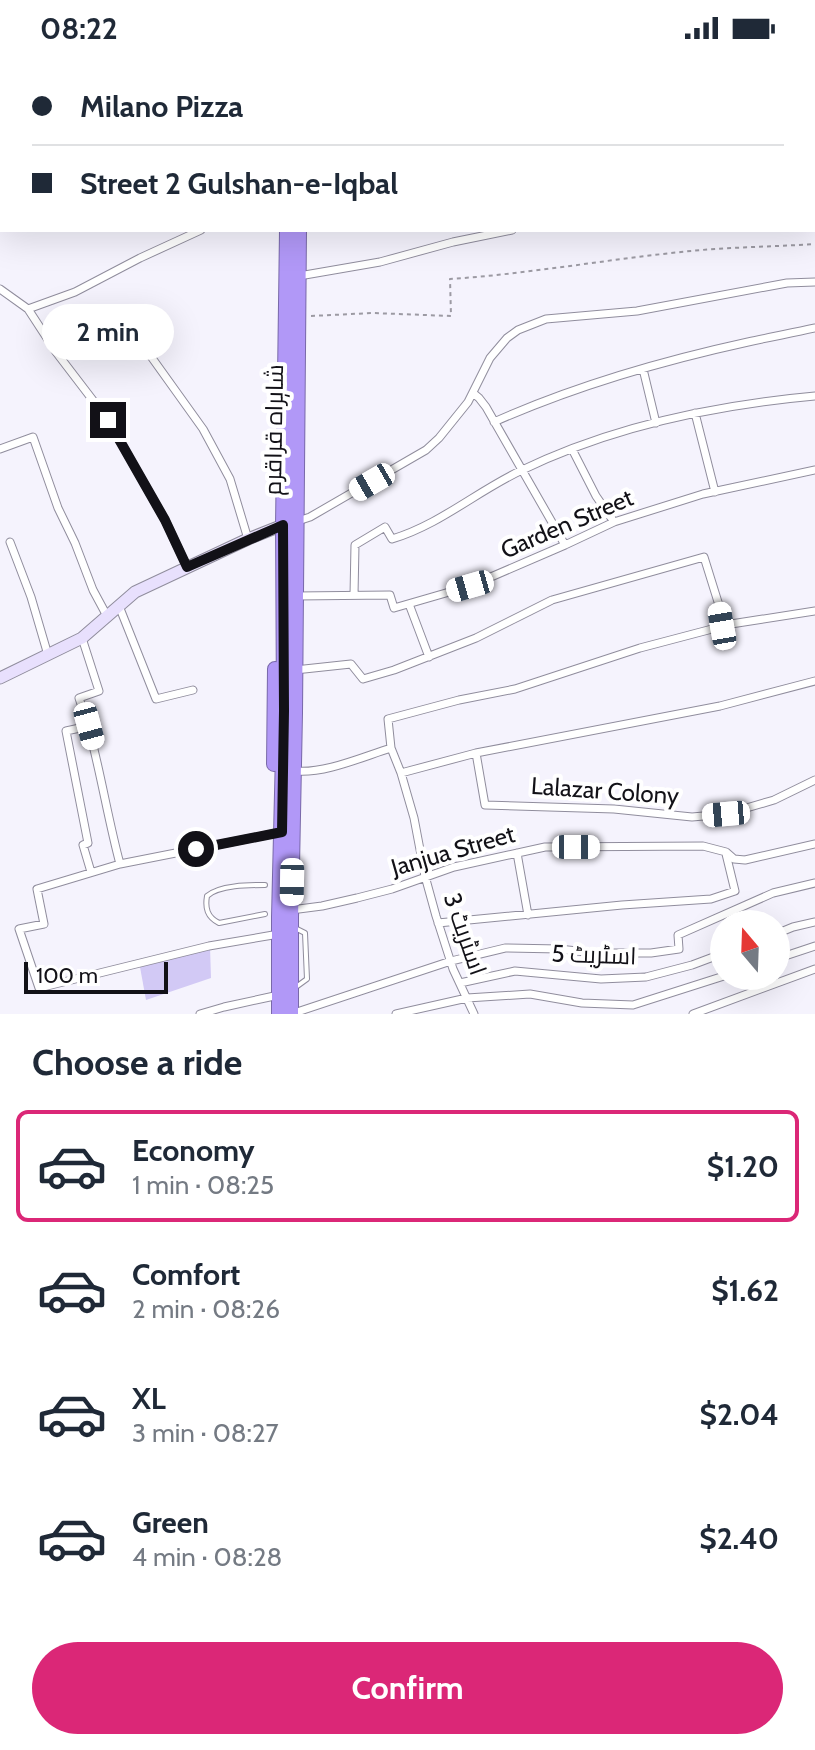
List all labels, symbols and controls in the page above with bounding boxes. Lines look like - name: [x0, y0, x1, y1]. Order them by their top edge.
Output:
- text: 08:22: [40, 10, 118, 47]
- text: Milano Pizza: [80, 88, 243, 125]
- text: Street 2 Gulshan-e-Iqbal: [80, 165, 398, 202]
- callout: 2 min: [42, 304, 174, 360]
- text: 2 min: [77, 316, 139, 348]
- street label: شاہراہ قراقرم: [258, 364, 291, 496]
- route end: [90, 402, 126, 438]
- car: [345, 460, 399, 504]
- street label: Garden Street: [496, 483, 637, 564]
- car: [444, 568, 496, 604]
- car: [706, 600, 738, 652]
- car: [71, 700, 107, 752]
- street label: Lalazar Colony: [530, 771, 680, 810]
- car: [701, 800, 751, 828]
- street label: Janjua Street: [387, 819, 518, 882]
- route start: [178, 831, 214, 867]
- car: [552, 835, 600, 859]
- car: [280, 858, 304, 906]
- street label: اسٹریٹ 3: [438, 889, 493, 979]
- north arrow: [710, 910, 790, 990]
- map controls: [710, 910, 790, 990]
- street label: اسٹریٹ 5: [551, 939, 637, 970]
- scale bar: [24, 958, 168, 994]
- text: 100 m: [36, 962, 98, 989]
- text: Choose a ride: [32, 1040, 242, 1084]
- icon: car: [36, 1130, 108, 1202]
- text: Economy: [132, 1132, 255, 1169]
- text: $1.20: [707, 1148, 779, 1185]
- text: 1 min · 08:25: [132, 1169, 274, 1201]
- icon: car: [36, 1254, 108, 1326]
- text: Comfort: [132, 1256, 240, 1293]
- text: $1.62: [711, 1272, 779, 1309]
- text: 2 min · 08:26: [132, 1293, 280, 1325]
- icon: car: [36, 1378, 108, 1450]
- text: XL: [132, 1380, 166, 1417]
- text: $2.04: [700, 1396, 779, 1433]
- text: 3 min · 08:27: [132, 1417, 279, 1449]
- icon: car: [36, 1502, 108, 1574]
- text: Green: [132, 1504, 209, 1541]
- text: $2.40: [699, 1520, 779, 1557]
- text: 4 min · 08:28: [132, 1541, 282, 1573]
- button: Confirm: [32, 1642, 783, 1734]

